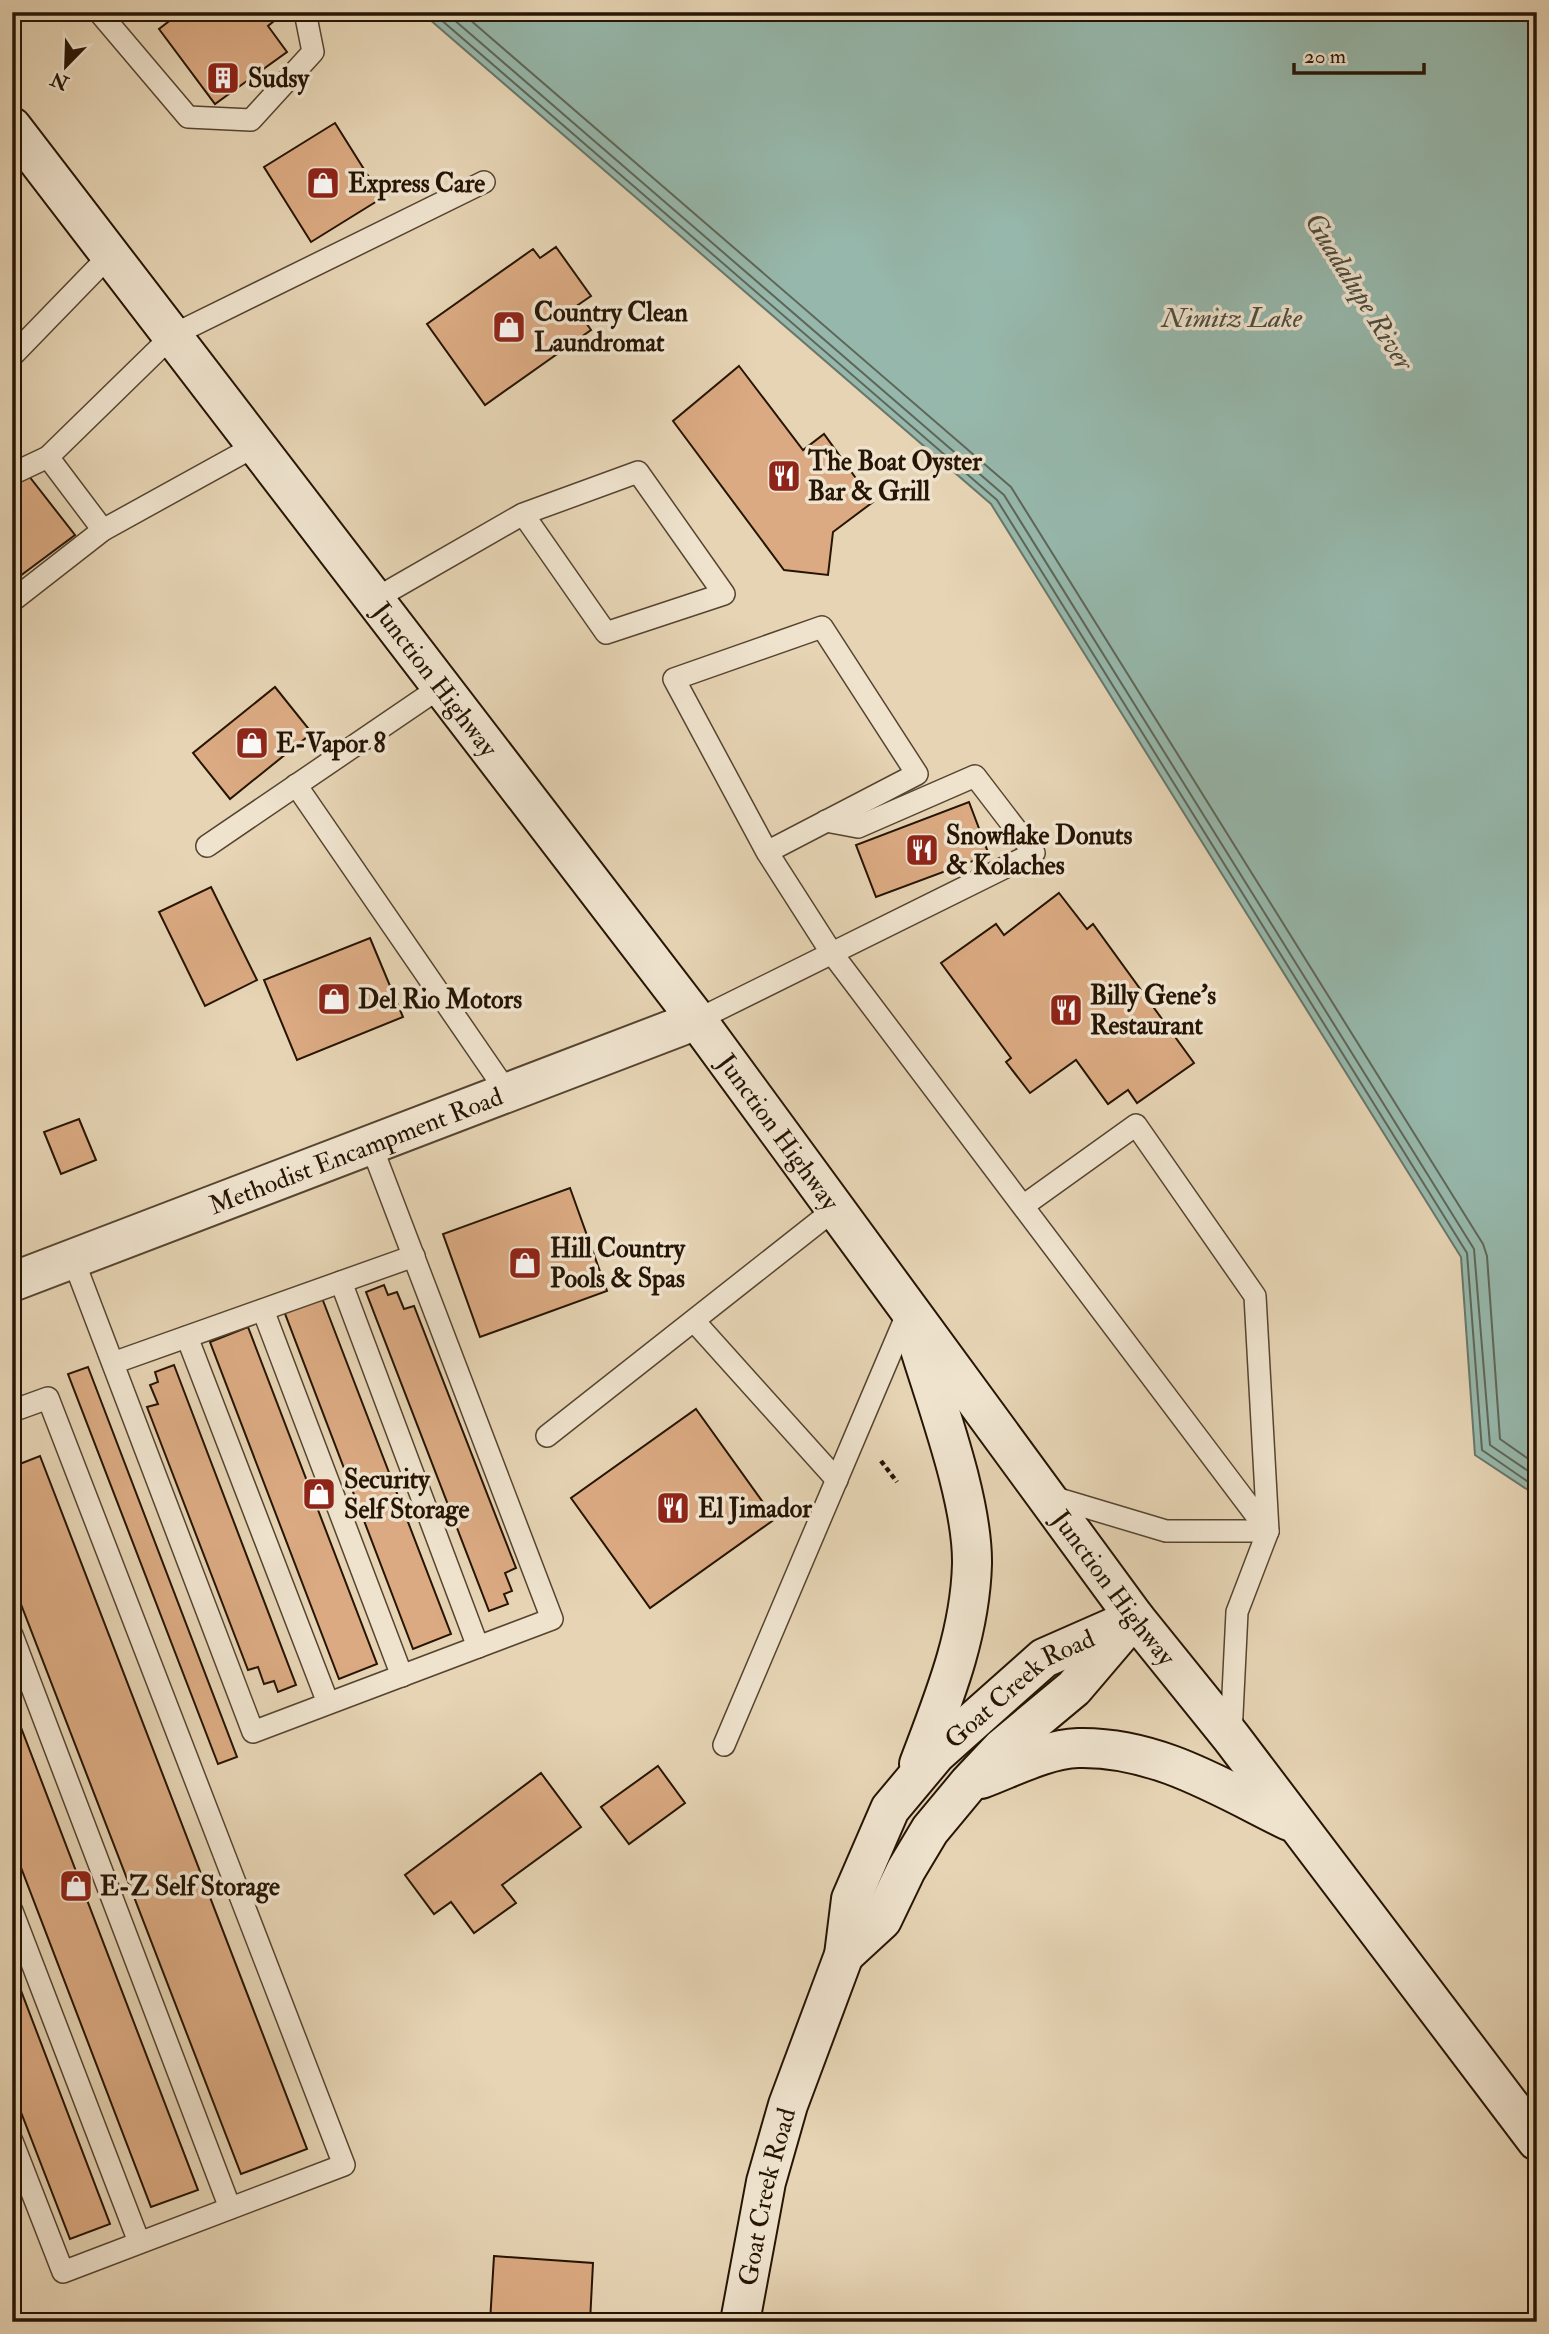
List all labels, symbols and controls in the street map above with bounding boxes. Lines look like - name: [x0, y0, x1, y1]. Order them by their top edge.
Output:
- north arrow: [32, 32, 102, 102]
- scale bar: [1294, 32, 1423, 76]
- text: 20 m: [1304, 43, 1346, 70]
- building icon: Sudsy: [204, 59, 242, 97]
- place label: Sudsy: [248, 63, 311, 96]
- text: N: [46, 66, 73, 95]
- shop icon: Express Care: [304, 164, 342, 202]
- place label: Express Care: [348, 168, 485, 201]
- water label: Guadalupe River: [1296, 206, 1422, 379]
- place label: Country Clean Laundromat: [534, 297, 688, 359]
- water label: Nimitz Lake: [1160, 301, 1303, 336]
- shop icon: Country Clean Laundromat: [490, 308, 528, 346]
- place label: The Boat Oyster Bar & Grill: [807, 446, 982, 508]
- restaurant icon: The Boat Oyster Bar & Grill: [765, 457, 803, 495]
- street label: Junction Highway: [365, 595, 504, 764]
- shop icon: E-Vapor 8: [233, 724, 271, 762]
- place label: E-Vapor 8: [276, 728, 386, 761]
- place label: Snowflake Donuts & Kolaches: [946, 820, 1132, 882]
- restaurant icon: Snowflake Donuts & Kolaches: [903, 831, 941, 869]
- shop icon: Del Rio Motors: [315, 980, 353, 1018]
- place label: Billy Gene's Restaurant: [1090, 980, 1216, 1042]
- place label: Del Rio Motors: [358, 984, 522, 1016]
- restaurant icon: Billy Gene's Restaurant: [1047, 991, 1085, 1029]
- street label: Junction Highway: [710, 1047, 846, 1217]
- street label: Methodist Encampment Road: [205, 1081, 508, 1222]
- place label: Hill Country Pools & Spas: [550, 1233, 686, 1296]
- shop icon: Hill Country Pools & Spas: [506, 1244, 544, 1282]
- place label: Security Self Storage: [344, 1464, 469, 1527]
- shop icon: Security Self Storage: [300, 1475, 338, 1513]
- restaurant icon: El Jimador: [654, 1489, 692, 1527]
- place label: El Jimador: [698, 1493, 812, 1525]
- street label: Junction Highway: [1044, 1504, 1182, 1673]
- street label: Goat Creek Road: [938, 1623, 1100, 1756]
- shop icon: E-Z Self Storage: [57, 1867, 95, 1905]
- place label: E-Z Self Storage: [100, 1871, 280, 1904]
- street label: Goat Creek Road: [732, 2104, 803, 2288]

